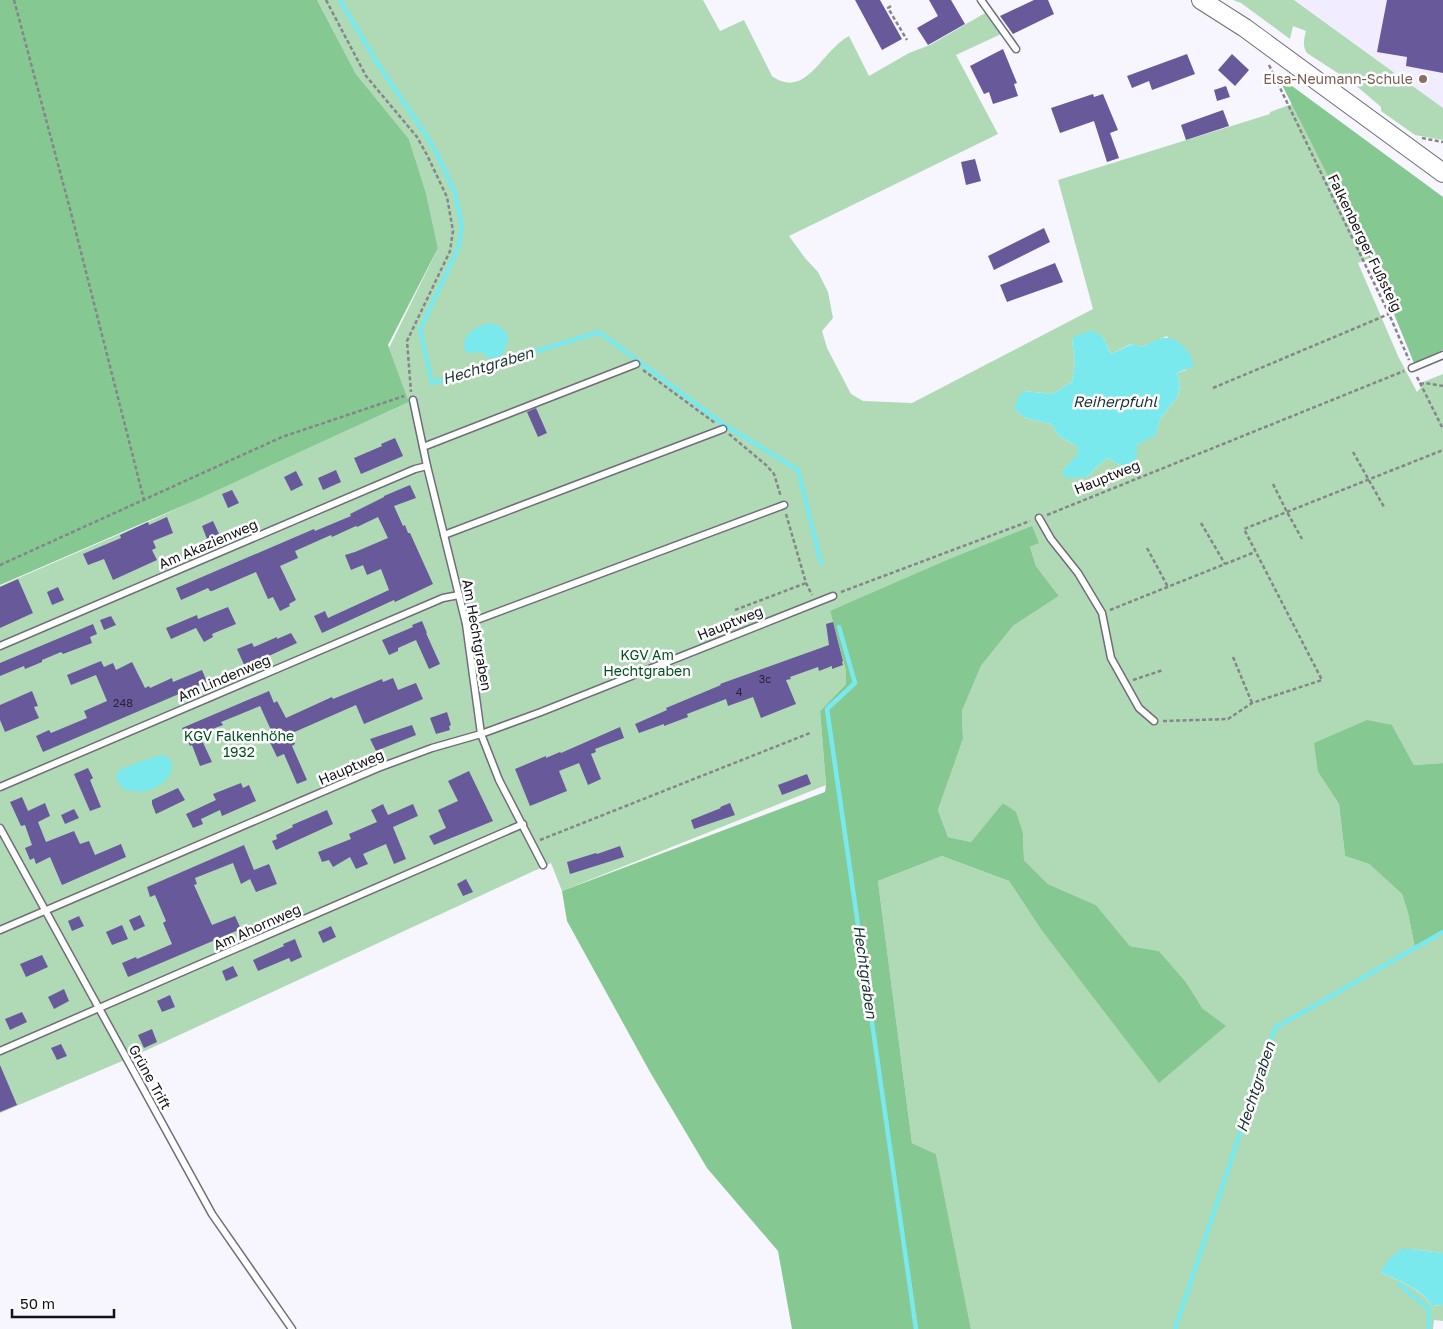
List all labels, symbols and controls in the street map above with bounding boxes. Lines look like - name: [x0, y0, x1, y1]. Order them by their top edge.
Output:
- place label: Elsa-Neumann-Schule: [1263, 70, 1413, 87]
- marker: Elsa-Neumann-Schule: [1417, 73, 1429, 85]
- street label: Falkenberger Fußsteig: [1325, 171, 1406, 314]
- water label: Hechtgraben: [440, 342, 536, 388]
- water label: Reiherpfuhl: [1073, 392, 1158, 410]
- street label: Hauptweg: [1071, 456, 1142, 497]
- street label: Am Akazienweg: [156, 515, 260, 572]
- street label: Am Hechtgraben: [459, 578, 496, 692]
- street label: Hauptweg: [694, 602, 765, 643]
- park label: KGV Am Hechtgraben: [603, 646, 691, 679]
- street label: Am Lindenweg: [175, 650, 273, 705]
- house number: 3c: [759, 672, 771, 685]
- house number: 4: [736, 685, 743, 698]
- house number: 248: [113, 696, 133, 709]
- park label: KGV Falkenhöhe 1932: [184, 727, 294, 760]
- street label: Hauptweg: [316, 745, 386, 788]
- street label: Am Ahornweg: [211, 900, 303, 953]
- water label: Hechtgraben: [850, 924, 882, 1021]
- water label: Hechtgraben: [1232, 1039, 1279, 1134]
- street label: Grüne Trift: [126, 1041, 175, 1112]
- scale bar: [12, 1286, 115, 1318]
- text: 50 m: [20, 1294, 55, 1312]

